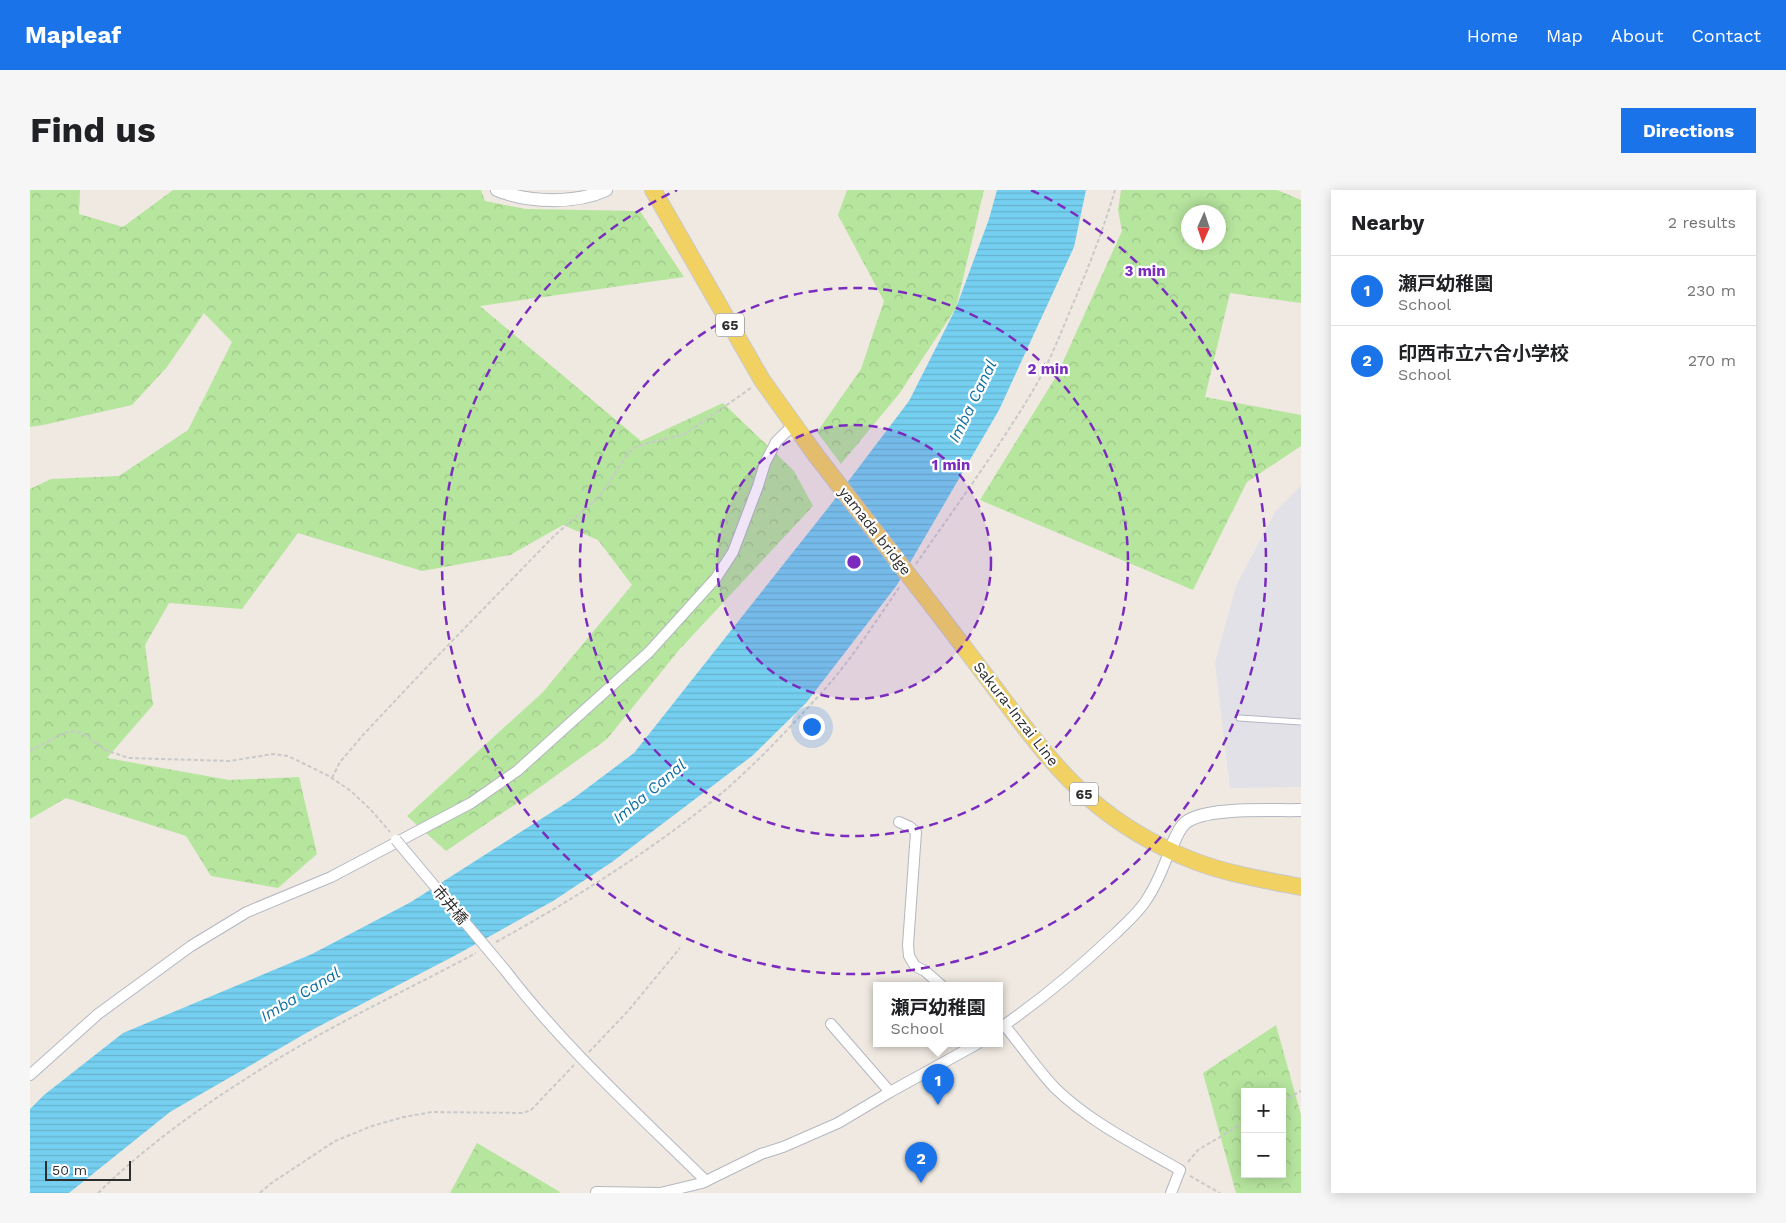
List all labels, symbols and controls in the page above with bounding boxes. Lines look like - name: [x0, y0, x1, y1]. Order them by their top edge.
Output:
- text: Mapleaf: [25, 21, 121, 49]
- text: Home: [1467, 25, 1518, 46]
- text: Map: [1546, 25, 1583, 46]
- text: About: [1611, 25, 1663, 46]
- text: Contact: [1691, 25, 1761, 46]
- button: Directions: [1621, 108, 1756, 153]
- text: Find us: [30, 109, 156, 151]
- north arrow: [1181, 205, 1226, 250]
- text: Nearby: [1351, 210, 1424, 235]
- text: 2 results: [1668, 213, 1736, 232]
- text: 3 min: [1125, 262, 1165, 280]
- text: 瀬戸幼稚園: [1398, 272, 1493, 295]
- text: 1: [1364, 281, 1370, 300]
- text: 230 m: [1687, 281, 1736, 300]
- text: School: [1398, 295, 1451, 314]
- road number: 65: [716, 314, 744, 336]
- text: 印西市立六合小学校: [1398, 342, 1569, 365]
- text: 2: [1362, 351, 1372, 370]
- text: 270 m: [1688, 351, 1736, 370]
- water label: Imba Canal: [944, 357, 1001, 446]
- text: 2 min: [1027, 360, 1069, 378]
- text: School: [1398, 365, 1451, 384]
- text: 1 min: [932, 456, 970, 474]
- street label: yamada bridge: [835, 483, 915, 579]
- centre of rings: [845, 553, 863, 571]
- street label: Sakura-Inzai Line: [970, 658, 1062, 770]
- your location: [799, 714, 825, 740]
- water label: Imba Canal: [609, 755, 690, 827]
- road number: 65: [1070, 782, 1098, 806]
- street label: 市井橋: [429, 882, 471, 928]
- water label: Imba Canal: [257, 963, 344, 1026]
- popup: [873, 982, 1003, 1047]
- text: 瀬戸幼稚園: [890, 996, 986, 1019]
- text: School: [890, 1019, 944, 1038]
- pin: 1: [922, 1064, 954, 1105]
- map controls: [1241, 1088, 1286, 1178]
- button: +: [1241, 1088, 1286, 1133]
- button: −: [1241, 1133, 1286, 1178]
- pin: 2: [905, 1142, 937, 1183]
- scale bar: [45, 1158, 131, 1181]
- text: 50 m: [52, 1162, 87, 1178]

